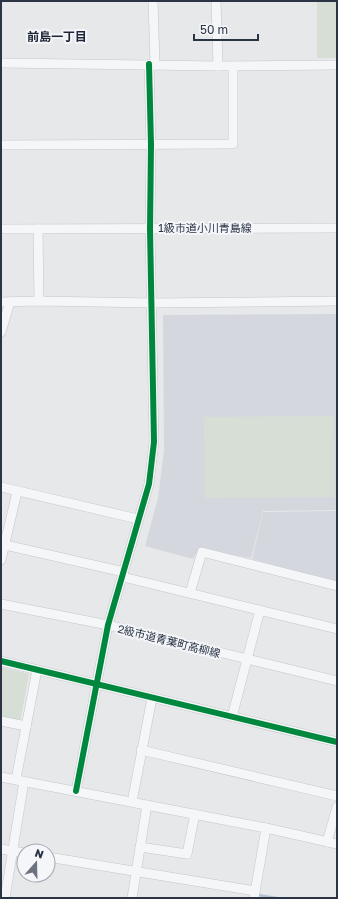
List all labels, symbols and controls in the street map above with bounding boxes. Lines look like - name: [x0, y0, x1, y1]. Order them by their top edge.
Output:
- scale bar: [194, 16, 258, 42]
- text: 50 m: [200, 22, 228, 37]
- district label: 前島一丁目: [27, 29, 87, 44]
- street label: 1級市道小川青島線: [158, 221, 252, 234]
- street label: 2級市道青葉町高柳線: [116, 621, 222, 660]
- north arrow: [16, 843, 56, 883]
- text: N: [33, 846, 46, 861]

